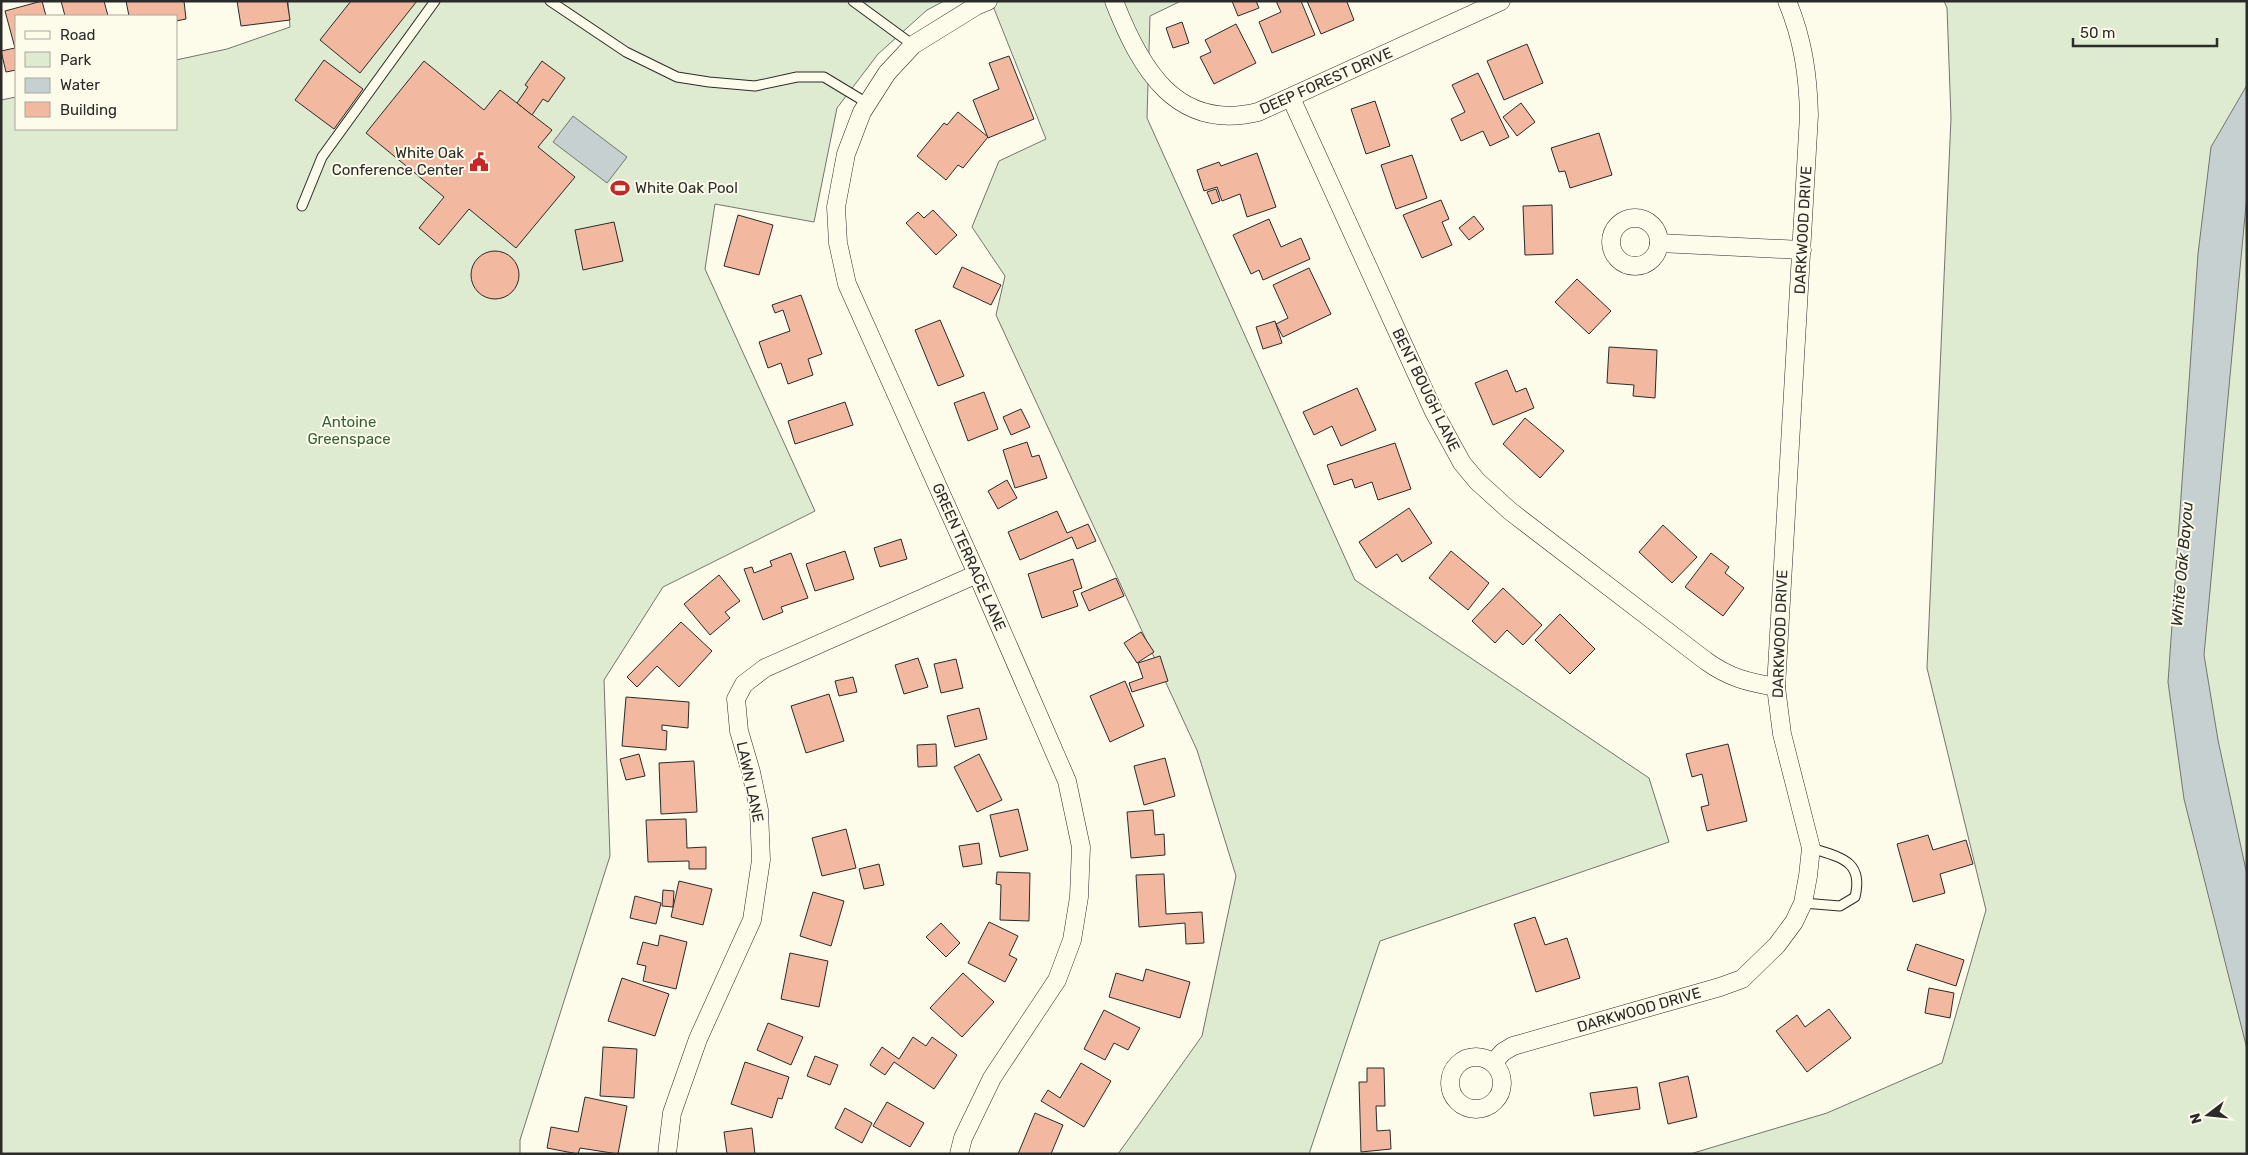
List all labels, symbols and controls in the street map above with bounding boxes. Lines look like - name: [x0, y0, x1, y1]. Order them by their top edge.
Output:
- legend: [15, 15, 178, 130]
- scale bar: [2073, 15, 2217, 47]
- text: 50 m: [2080, 24, 2115, 42]
- text: Road: [60, 26, 96, 44]
- street label: DEEP FOREST DRIVE: [1257, 44, 1395, 118]
- text: Park: [60, 51, 91, 69]
- text: Water: [60, 76, 100, 94]
- text: Building: [60, 101, 117, 119]
- place label: White Oak Conference Center: [332, 144, 464, 179]
- public building icon: White Oak Conference Center: [468, 151, 490, 173]
- street label: DARKWOOD DRIVE: [1791, 165, 1815, 295]
- sports icon: White Oak Pool: [609, 177, 631, 199]
- place label: White Oak Pool: [635, 179, 738, 197]
- street label: BENT BOUGH LANE: [1388, 325, 1464, 455]
- park label: Antoine Greenspace: [307, 413, 391, 448]
- street label: GREEN TERRACE LANE: [928, 480, 1010, 634]
- water label: White Oak Bayou: [2167, 500, 2197, 627]
- street label: DARKWOOD DRIVE: [1769, 570, 1791, 698]
- street label: LAWN LANE: [733, 740, 767, 824]
- street label: DARKWOOD DRIVE: [1575, 984, 1703, 1036]
- north arrow: [2183, 1090, 2233, 1140]
- text: N: [2186, 1111, 2206, 1126]

